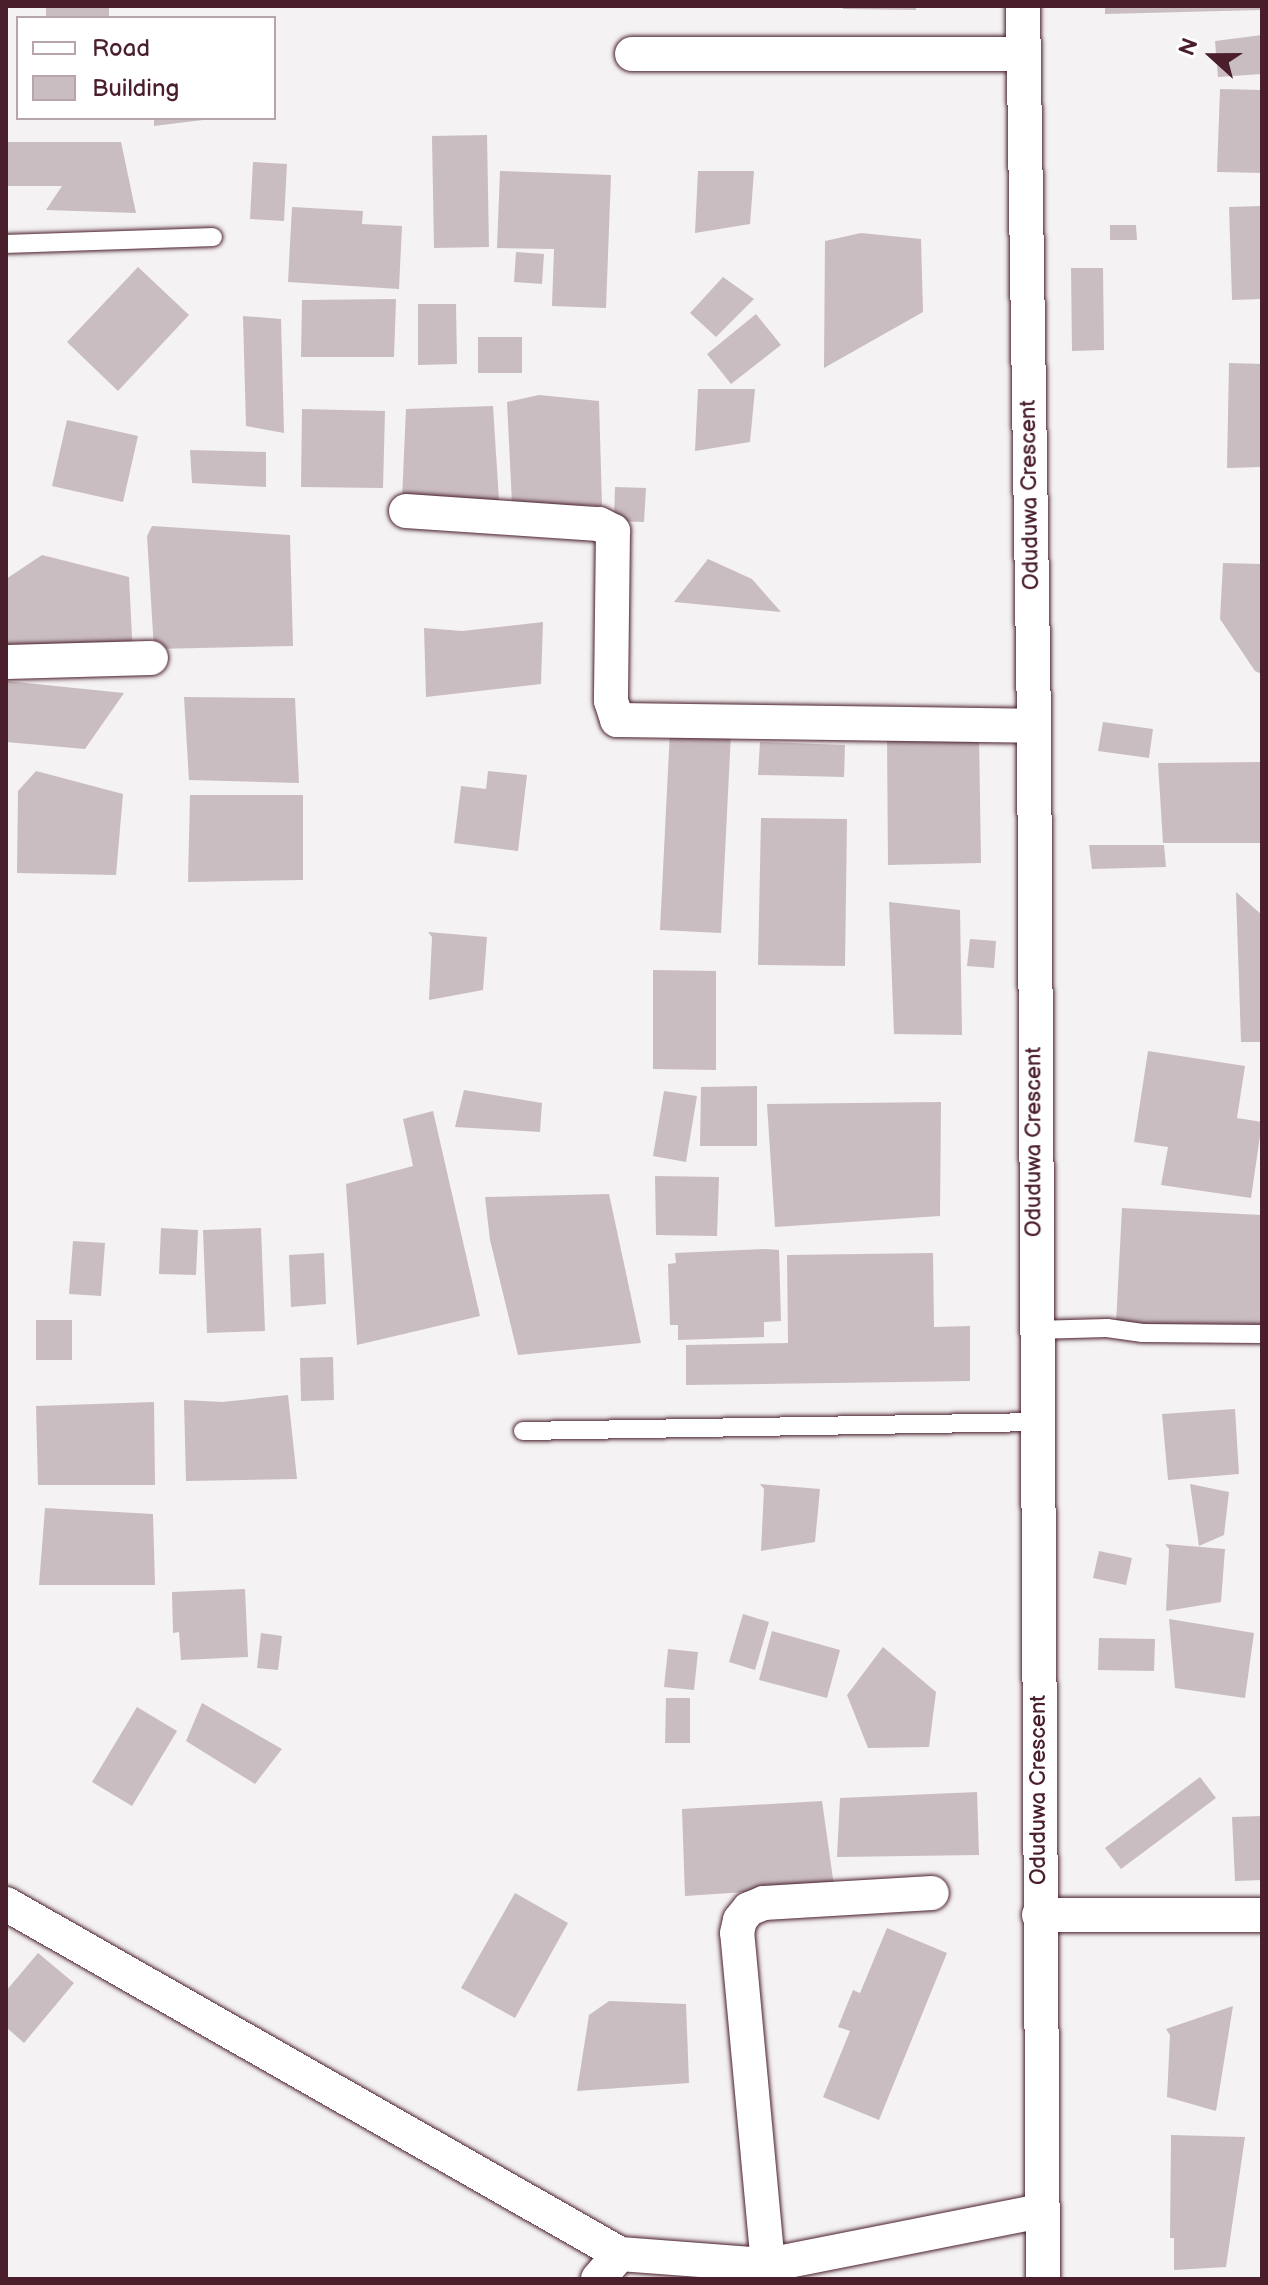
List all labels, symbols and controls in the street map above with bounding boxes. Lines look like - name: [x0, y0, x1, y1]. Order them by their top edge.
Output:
- legend: [16, 16, 276, 120]
- north arrow: [1172, 16, 1252, 96]
- text: Road: [92, 34, 150, 63]
- text: N: [1174, 35, 1205, 60]
- text: Building: [92, 74, 179, 103]
- street label: Oduduwa Crescent: [1015, 400, 1045, 590]
- street label: Oduduwa Crescent: [1021, 1047, 1047, 1237]
- street label: Oduduwa Crescent: [1026, 1695, 1052, 1885]

